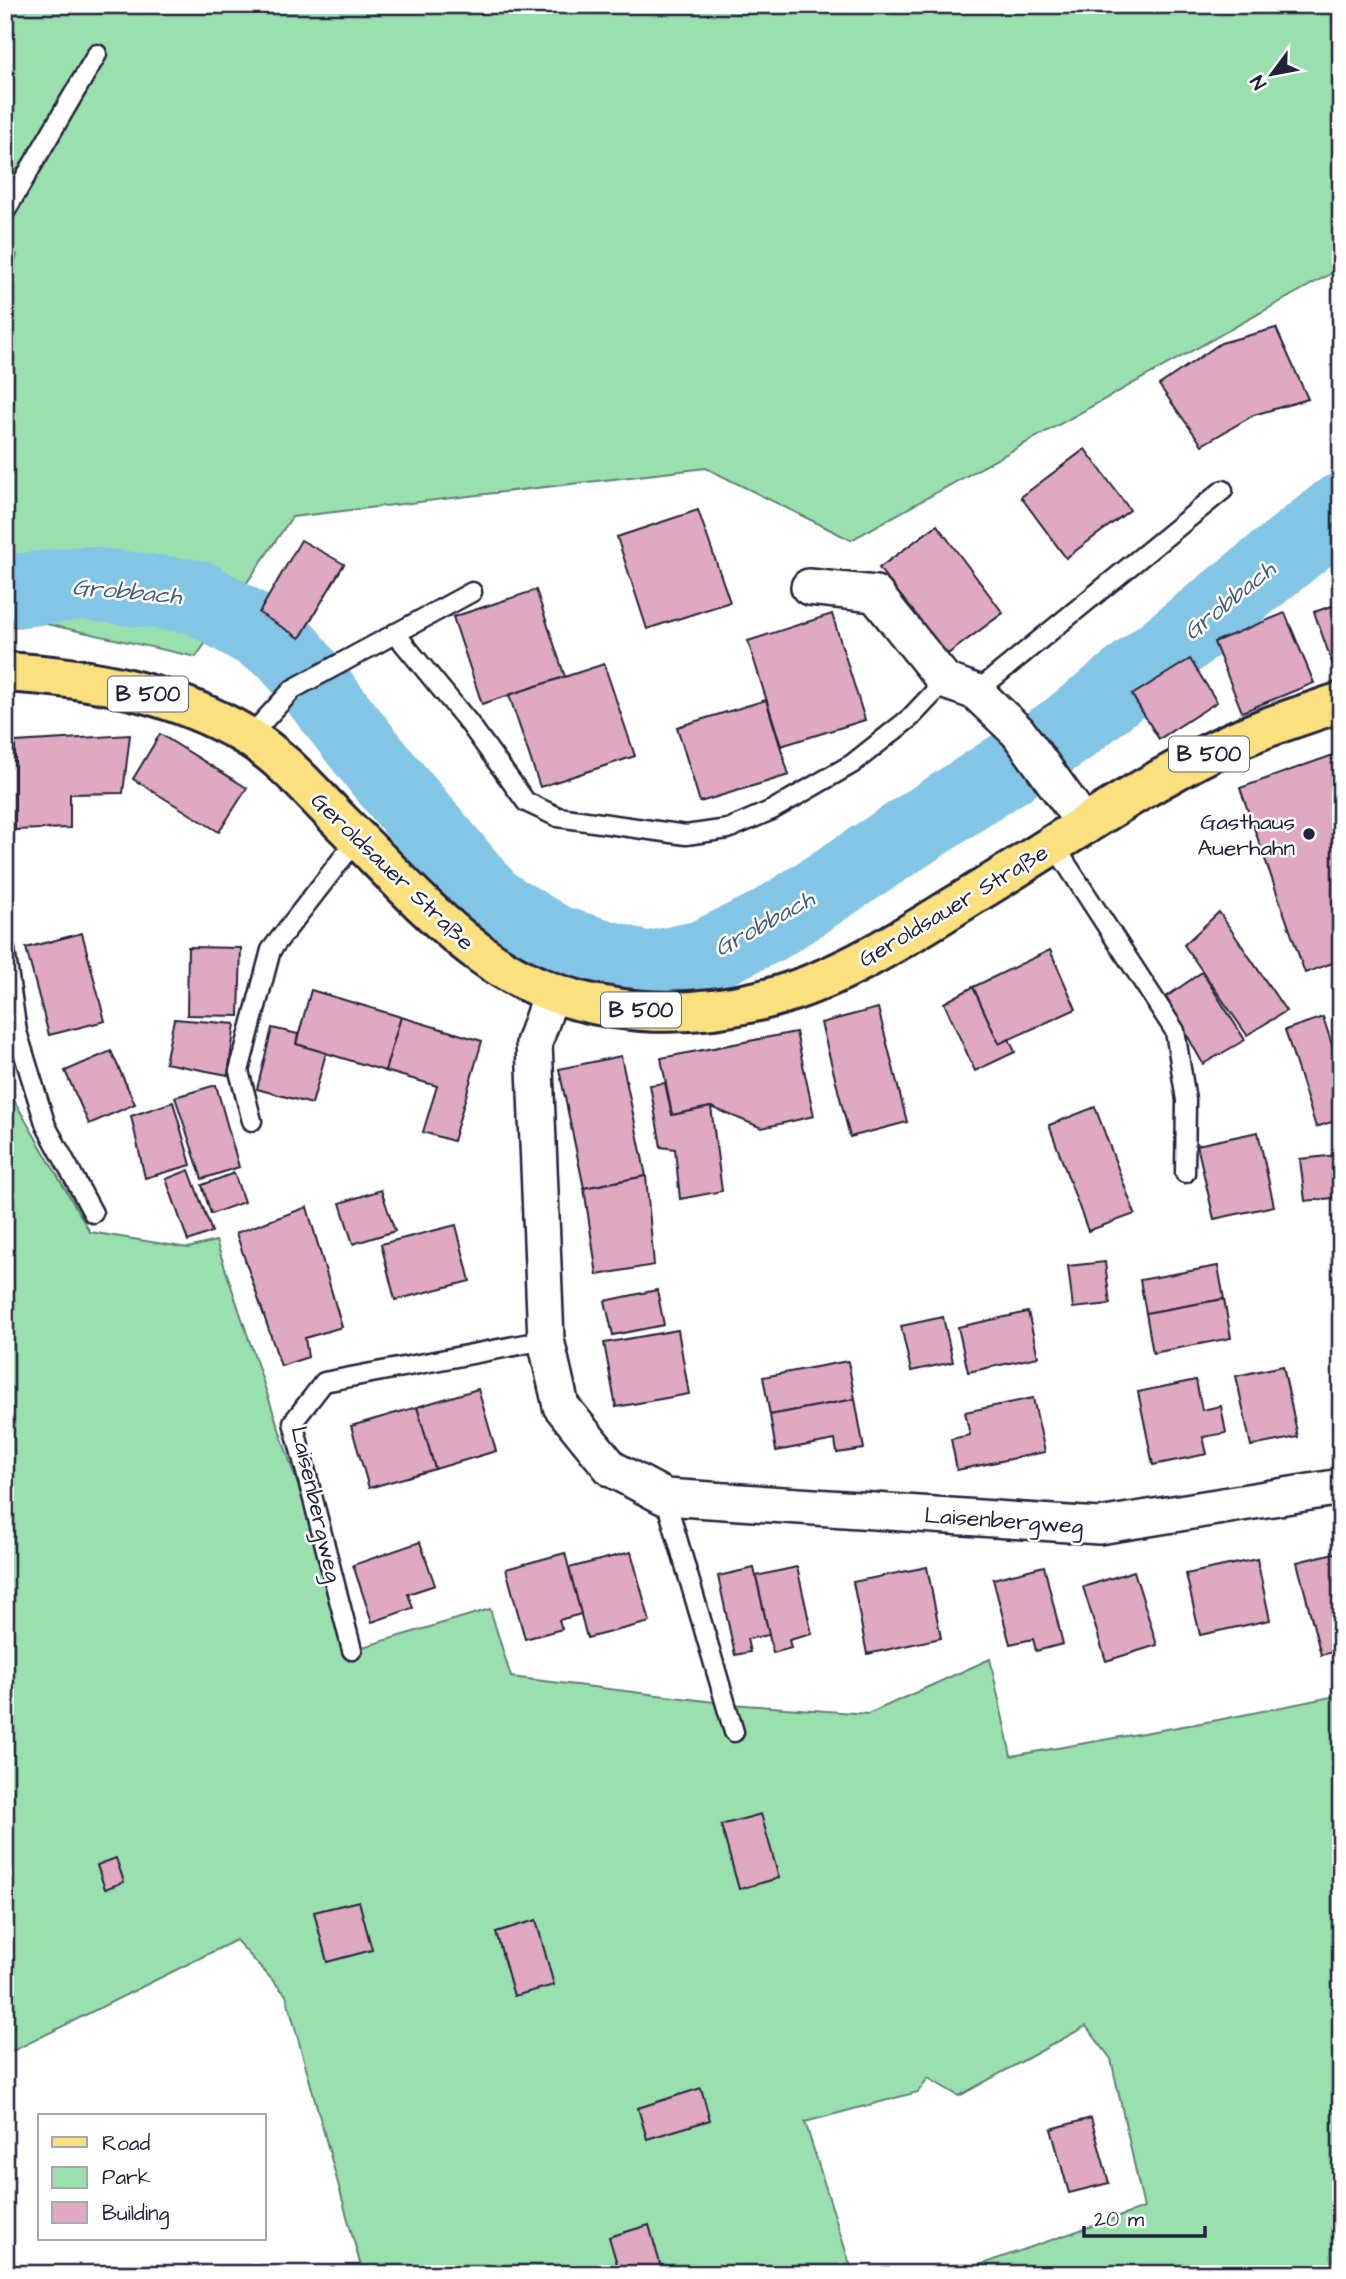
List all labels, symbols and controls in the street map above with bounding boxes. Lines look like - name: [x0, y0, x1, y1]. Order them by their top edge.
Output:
- north arrow: [1238, 38, 1308, 108]
- text: N: [1244, 70, 1273, 94]
- water label: Grobbach: [1176, 552, 1284, 648]
- water label: Grobbach: [71, 570, 184, 614]
- road number: B 500: [108, 676, 188, 712]
- road number: B 500: [1169, 736, 1249, 772]
- street label: Geroldsauer Straße: [304, 785, 481, 958]
- place label: Gasthaus Auerhahn: [1197, 806, 1295, 864]
- marker: Gasthaus Auerhahn: [1301, 826, 1317, 842]
- street label: Geroldsauer Straße: [853, 837, 1054, 975]
- water label: Grobbach: [708, 882, 822, 965]
- road number: B 500: [601, 992, 681, 1028]
- street label: Laisenbergweg: [282, 1423, 350, 1586]
- street label: Laisenbergweg: [923, 1499, 1085, 1544]
- legend: [38, 2114, 266, 2240]
- text: Road: [102, 2129, 150, 2158]
- text: Park: [102, 2163, 151, 2192]
- scale bar: [1084, 2195, 1204, 2239]
- text: Building: [102, 2199, 170, 2230]
- text: 20 m: [1094, 2205, 1145, 2234]

